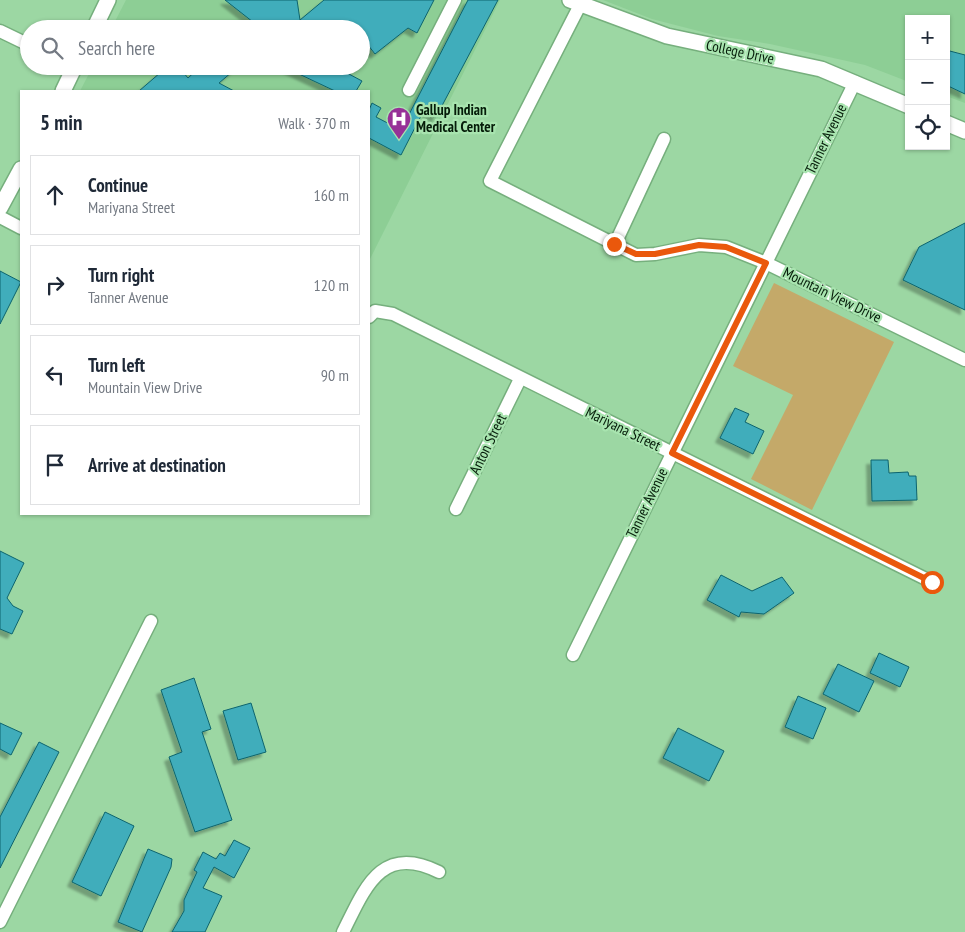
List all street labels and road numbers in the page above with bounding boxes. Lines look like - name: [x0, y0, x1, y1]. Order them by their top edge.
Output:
- street label: College Drive: [704, 35, 776, 68]
- street label: Tanner Avenue: [800, 101, 851, 177]
- street label: Mountain View Drive: [780, 263, 885, 327]
- street label: Mariyana Street: [582, 402, 664, 455]
- street label: Anton Street: [465, 410, 510, 477]
- street label: Tanner Avenue: [621, 465, 672, 541]

